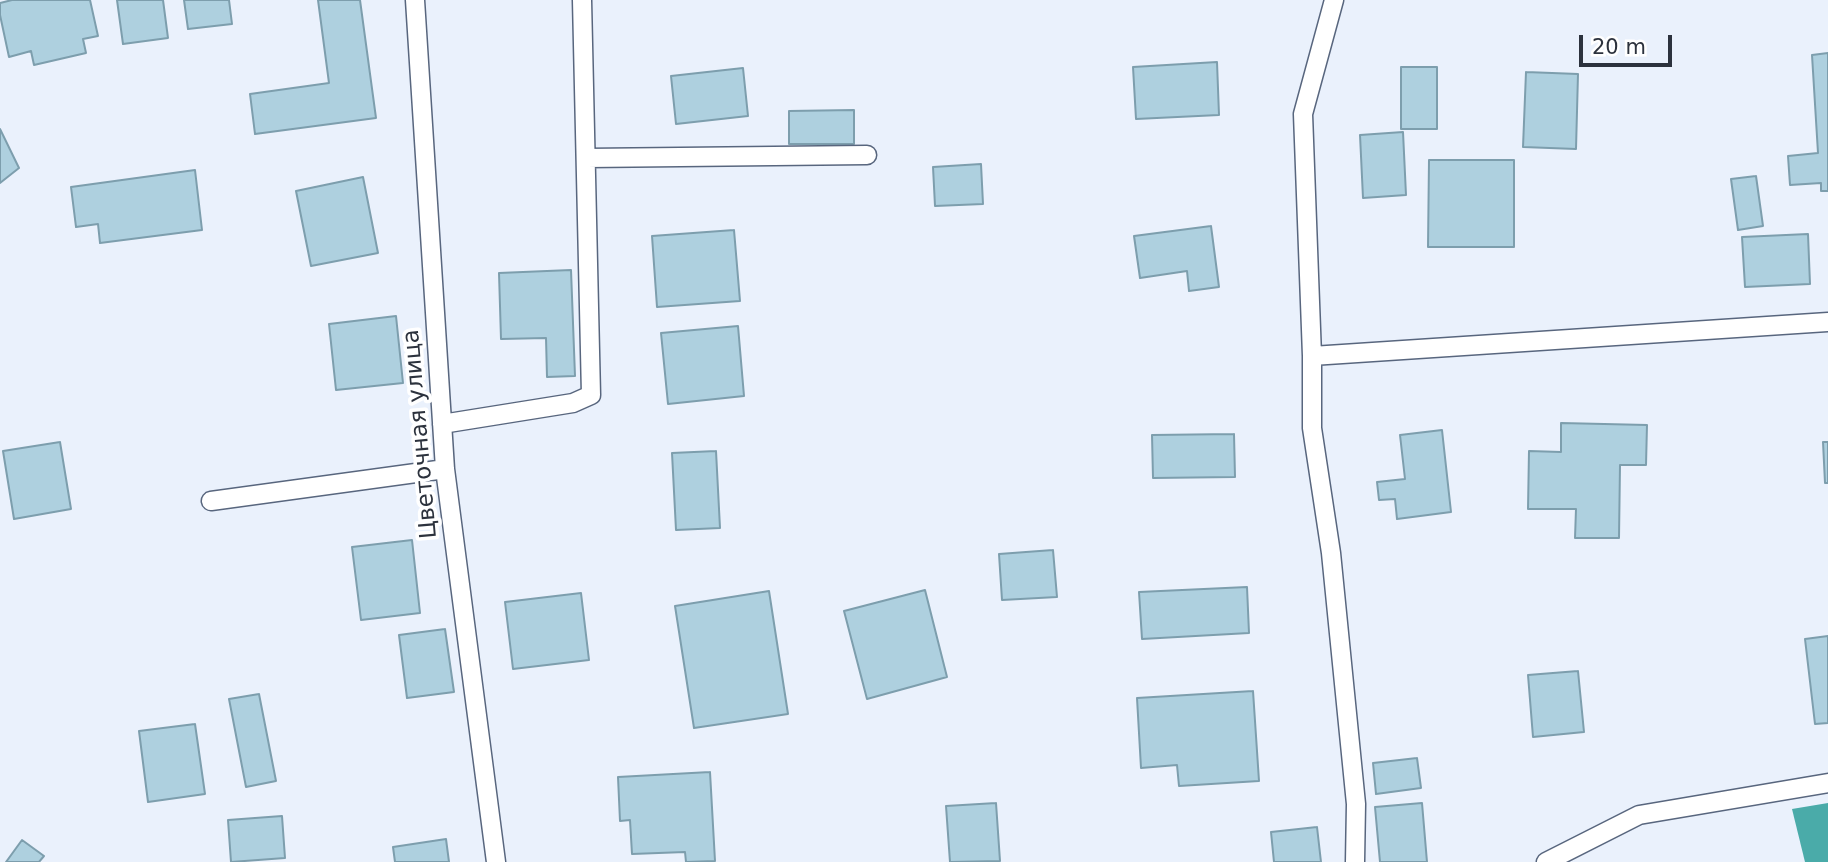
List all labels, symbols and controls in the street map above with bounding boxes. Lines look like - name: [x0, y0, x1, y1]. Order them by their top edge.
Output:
- scale bar: [1583, 21, 1676, 65]
- text: 20 m: [1592, 35, 1646, 59]
- street label: Цветочная улица: [398, 328, 444, 540]

